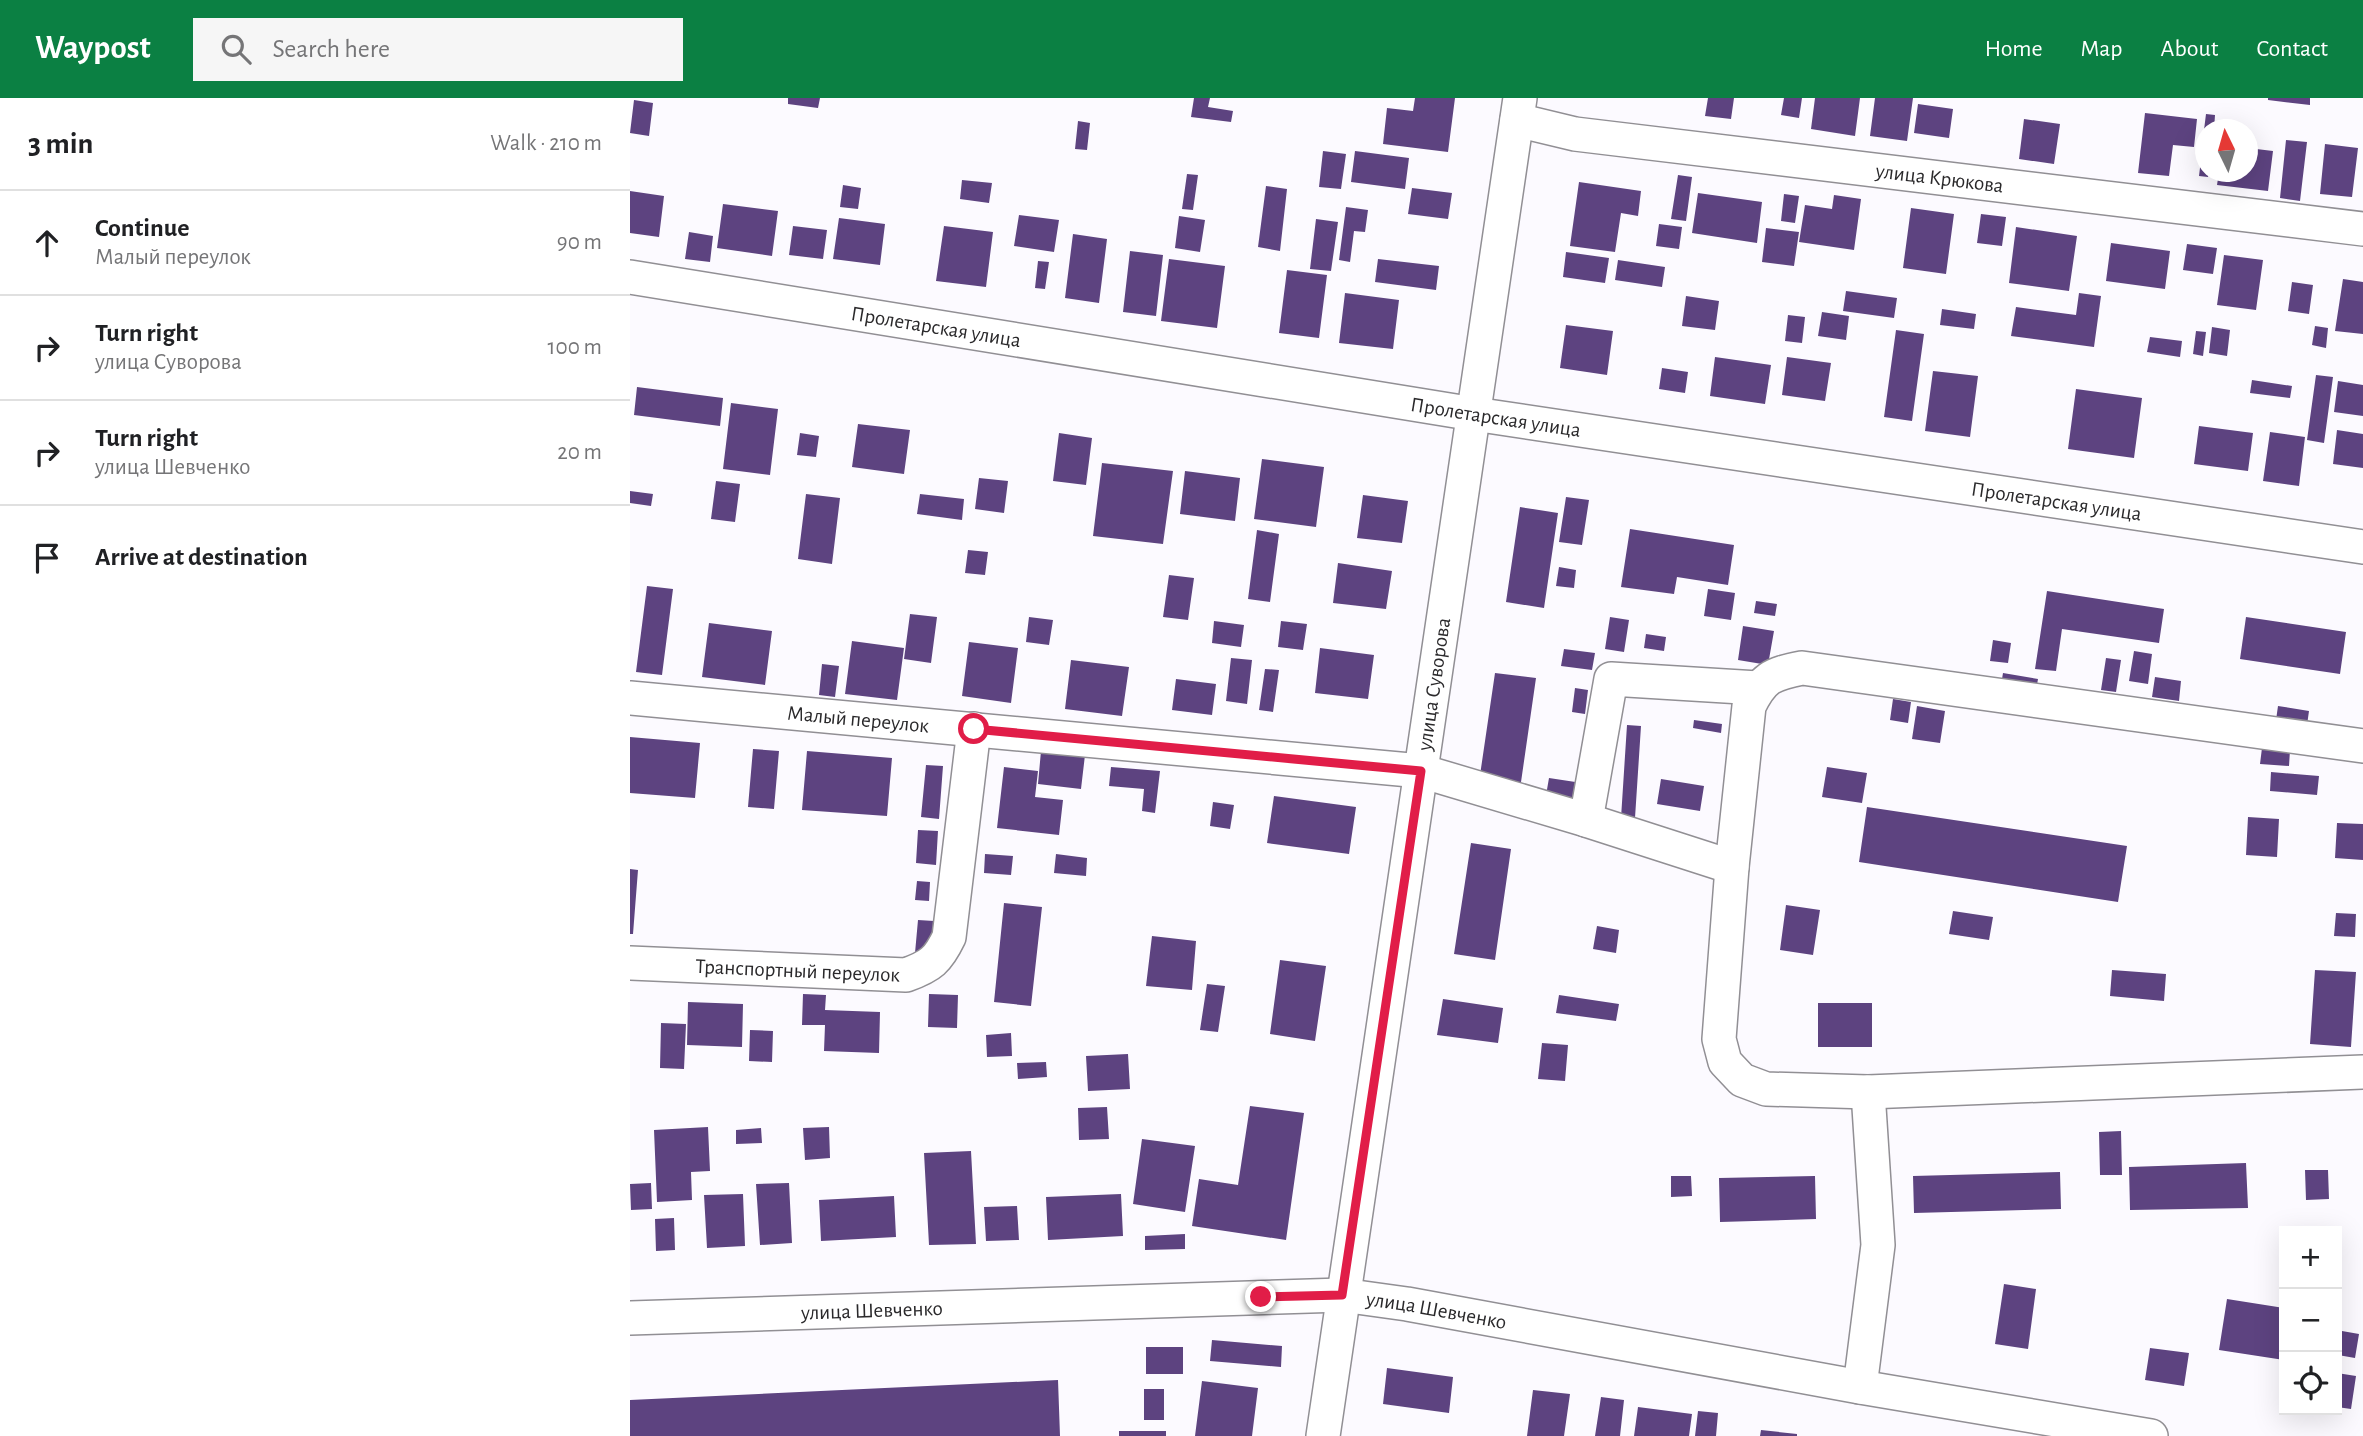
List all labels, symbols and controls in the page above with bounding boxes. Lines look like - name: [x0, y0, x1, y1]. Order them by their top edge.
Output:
- search box: [193, 18, 683, 81]
- icon: search: [217, 30, 255, 68]
- text: Waypost: [35, 32, 151, 65]
- text: Search here: [273, 36, 390, 62]
- text: Home: [1985, 37, 2043, 61]
- text: Map: [2081, 37, 2123, 61]
- text: About: [2161, 37, 2218, 61]
- text: Contact: [2256, 37, 2328, 61]
- north arrow: [2195, 119, 2258, 182]
- text: 3 min: [28, 129, 93, 159]
- text: Walk · 210 m: [490, 132, 602, 155]
- street label: улица Крюкова: [1874, 160, 2005, 197]
- text: Continue: [95, 215, 190, 241]
- icon: ahead: [28, 224, 66, 262]
- text: 90 m: [557, 231, 602, 254]
- text: Малый переулок: [95, 246, 251, 269]
- street label: Пролетарская улица: [849, 303, 1023, 351]
- text: Turn right: [95, 320, 198, 346]
- icon: right: [28, 329, 66, 367]
- text: 100 m: [548, 336, 602, 359]
- text: улица Суворова: [95, 351, 242, 374]
- street label: Пролетарская улица: [1409, 394, 1583, 441]
- text: Turn right: [95, 425, 198, 451]
- icon: right: [28, 434, 66, 472]
- text: 20 m: [557, 441, 602, 464]
- text: улица Шевченко: [95, 456, 250, 479]
- street label: Пролетарская улица: [1970, 479, 2143, 525]
- icon: arrive: [28, 539, 66, 577]
- text: Arrive at destination: [95, 544, 308, 570]
- street label: улица Суворова: [1414, 616, 1454, 753]
- street label: Малый переулок: [786, 703, 930, 737]
- route start: [958, 713, 989, 744]
- street label: Транспортный переулок: [695, 956, 901, 986]
- map controls: [2279, 1226, 2342, 1415]
- button: +: [2279, 1226, 2342, 1289]
- route end: [1245, 1281, 1276, 1312]
- street label: улица Шевченко: [1364, 1288, 1508, 1333]
- button: −: [2279, 1289, 2342, 1352]
- street label: улица Шевченко: [800, 1298, 943, 1324]
- button: locate: [2279, 1352, 2342, 1415]

